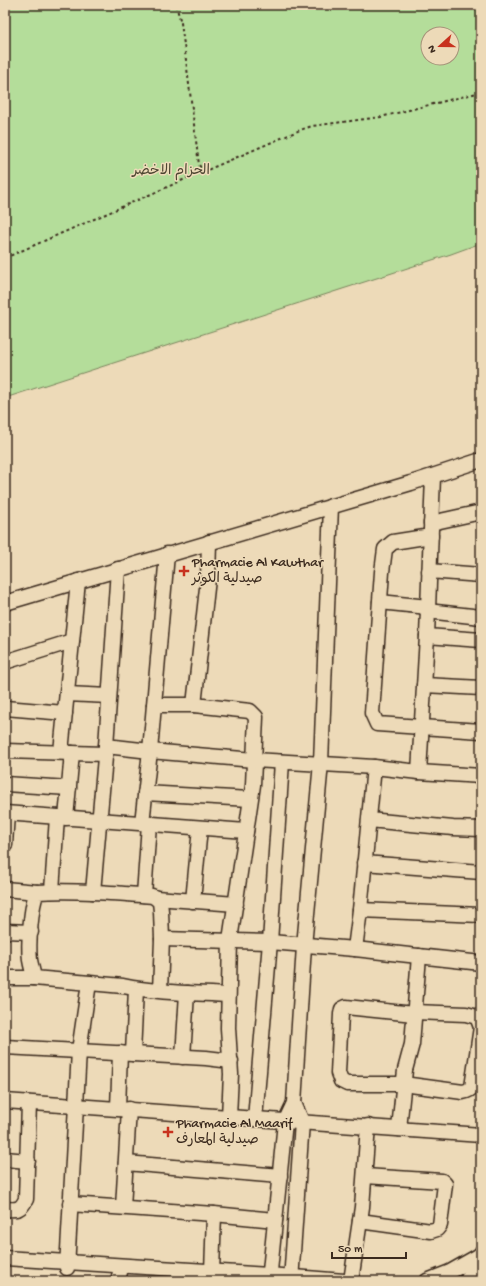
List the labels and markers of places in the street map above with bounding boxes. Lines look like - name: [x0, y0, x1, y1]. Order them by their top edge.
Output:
- place label: Pharmacie Al Kawthar صيدلية الكوثر: [191, 555, 324, 588]
- marker: Pharmacie Al Kawthar صيدلية الكوثر: [179, 566, 189, 576]
- place label: Pharmacie Al Maarif صيدلية المعارف: [175, 1116, 294, 1149]
- marker: Pharmacie Al Maarif صيدلية المعارف: [163, 1127, 173, 1137]

